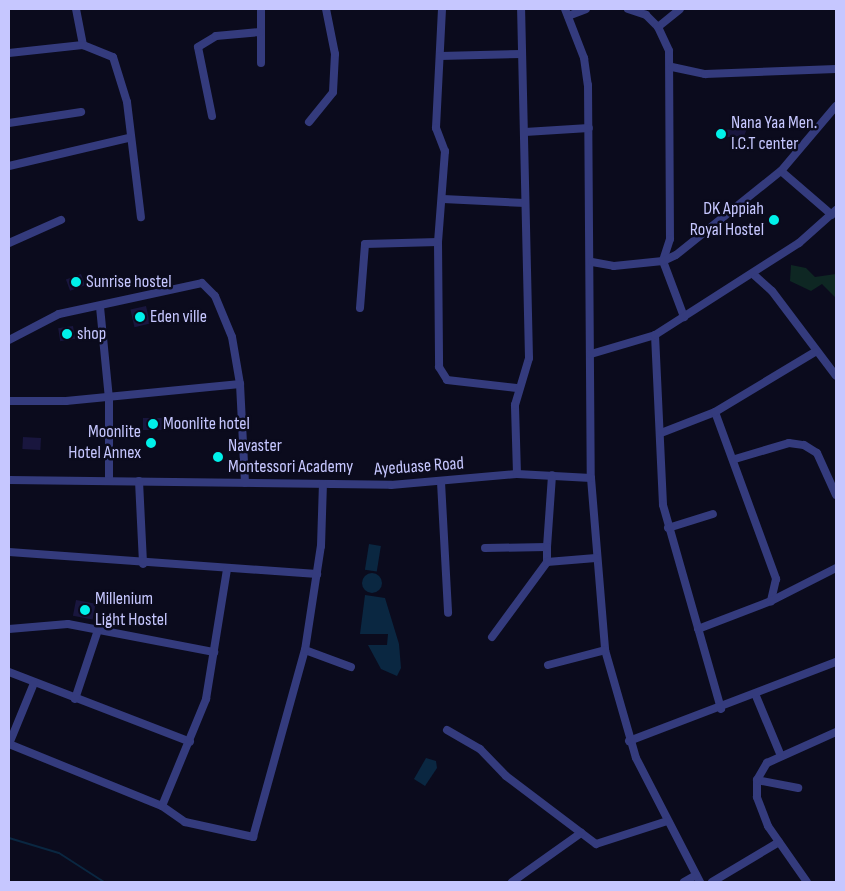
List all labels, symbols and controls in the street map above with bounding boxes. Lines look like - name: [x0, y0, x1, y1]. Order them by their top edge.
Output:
- place label: Nana Yaa Men. I.C.T center: [731, 113, 817, 156]
- marker: Nana Yaa Men. I.C.T center: [715, 128, 727, 140]
- place label: DK Appiah Royal Hostel: [690, 199, 764, 242]
- marker: DK Appiah Royal Hostel: [768, 214, 780, 226]
- place label: Sunrise hostel: [86, 271, 172, 293]
- marker: Sunrise hostel: [70, 276, 82, 288]
- place label: Eden ville: [150, 306, 207, 328]
- marker: Eden ville: [134, 311, 146, 323]
- place label: shop: [77, 323, 106, 345]
- marker: shop: [61, 328, 73, 340]
- place label: Moonlite hotel: [163, 413, 250, 435]
- marker: Moonlite hotel: [147, 418, 159, 430]
- place label: Moonlite Hotel Annex: [68, 422, 141, 464]
- place label: Navaster Montessori Academy: [228, 436, 353, 478]
- marker: Moonlite Hotel Annex: [145, 437, 157, 449]
- marker: Navaster Montessori Academy: [212, 451, 224, 463]
- street label: Ayeduase Road: [373, 453, 465, 481]
- place label: Millenium Light Hostel: [95, 589, 167, 632]
- marker: Millenium Light Hostel: [79, 604, 91, 616]

